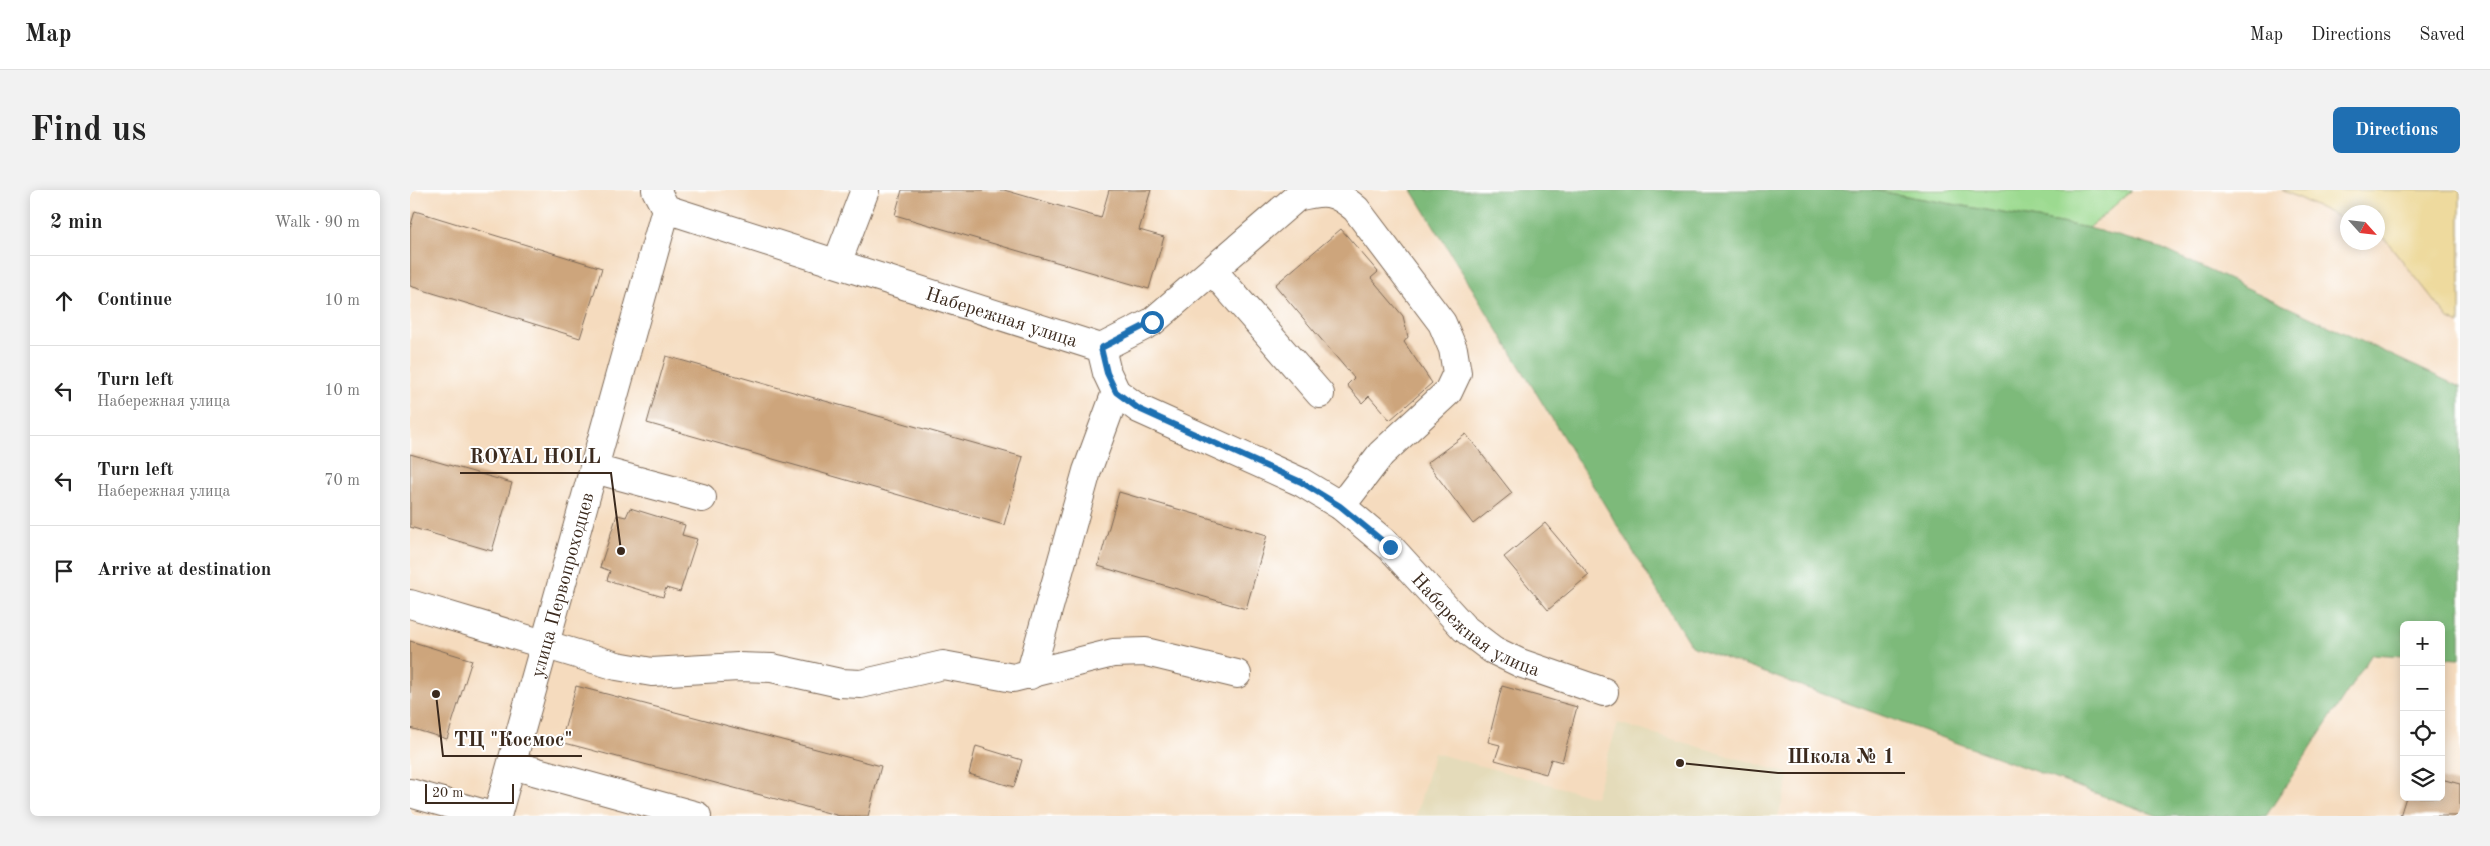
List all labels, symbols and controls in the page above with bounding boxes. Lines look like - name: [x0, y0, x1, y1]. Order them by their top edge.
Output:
- text: Map: [25, 23, 72, 47]
- text: Map: [2250, 26, 2283, 44]
- text: Directions: [2311, 26, 2391, 44]
- text: Saved: [2419, 26, 2465, 44]
- button: Directions: [2333, 107, 2460, 153]
- text: Find us: [30, 113, 146, 148]
- north arrow: [2340, 205, 2385, 250]
- text: 2 min: [50, 212, 103, 233]
- text: Walk · 90 m: [274, 215, 360, 231]
- street label: Набережная улица: [923, 286, 1080, 352]
- icon: ahead: [50, 287, 78, 315]
- text: Continue: [97, 291, 172, 310]
- text: 10 m: [324, 293, 360, 309]
- route start: [1141, 311, 1164, 334]
- text: Turn left: [97, 371, 174, 390]
- icon: left: [50, 377, 78, 405]
- text: 10 m: [324, 383, 360, 399]
- text: Набережная улица: [97, 394, 230, 410]
- callout: ROYAL HOLL: [460, 438, 611, 473]
- text: ROYAL HOLL: [469, 448, 601, 468]
- text: Turn left: [97, 461, 174, 480]
- icon: left: [50, 467, 78, 495]
- text: 70 m: [324, 473, 360, 489]
- text: Набережная улица: [97, 484, 230, 500]
- street label: улица Первопроходцев: [529, 491, 599, 680]
- route end: [1379, 536, 1402, 559]
- icon: arrive: [50, 557, 78, 585]
- text: Arrive at destination: [97, 561, 271, 580]
- street label: Набережная улица: [1407, 570, 1542, 681]
- map controls: [2400, 621, 2445, 801]
- button: +: [2400, 621, 2445, 666]
- button: −: [2400, 666, 2445, 711]
- button: locate: [2400, 711, 2445, 756]
- callout: ТЦ "Космос": [443, 721, 582, 756]
- text: ТЦ "Космос": [454, 731, 572, 751]
- callout: Школа № 1: [1778, 738, 1905, 773]
- text: Школа № 1: [1787, 748, 1895, 768]
- button: layers: [2400, 756, 2445, 801]
- scale bar: [425, 781, 514, 804]
- text: 20 m: [432, 786, 463, 800]

